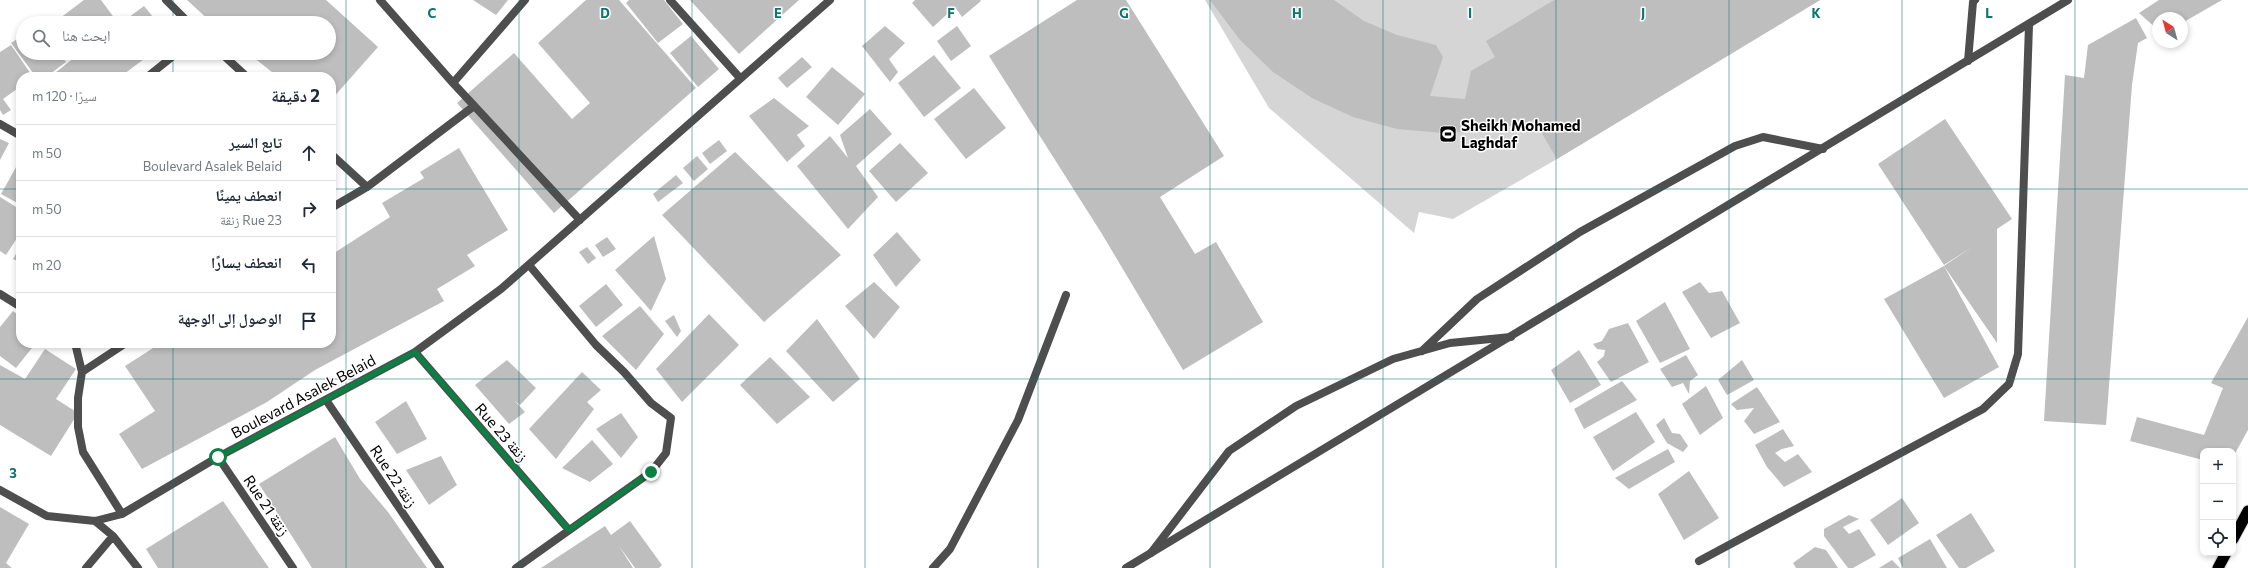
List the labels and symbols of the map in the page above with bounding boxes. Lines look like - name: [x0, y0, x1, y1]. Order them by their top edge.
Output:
- text: C: [428, 5, 437, 21]
- text: D: [600, 5, 610, 21]
- text: E: [774, 5, 782, 21]
- text: F: [947, 5, 955, 21]
- text: G: [1119, 5, 1129, 21]
- text: H: [1292, 5, 1302, 21]
- text: I: [1468, 5, 1472, 21]
- text: J: [1641, 5, 1645, 21]
- text: K: [1811, 5, 1821, 21]
- text: L: [1985, 5, 1993, 21]
- north arrow: [2152, 12, 2188, 48]
- place label: Sheikh Mohamed Laghdaf: [1461, 116, 1581, 151]
- sports icon: Sheikh Mohamed Laghdaf: [1438, 124, 1458, 144]
- street label: Boulevard Asalek Belaid: [228, 350, 378, 442]
- street label: Rue 23 زنقة: [471, 399, 532, 466]
- street label: Rue 22 زنقة: [366, 441, 421, 511]
- route start: [209, 448, 227, 466]
- route end: [642, 463, 660, 481]
- text: 3: [9, 465, 17, 481]
- street label: Rue 21 زنقة: [239, 471, 294, 539]

